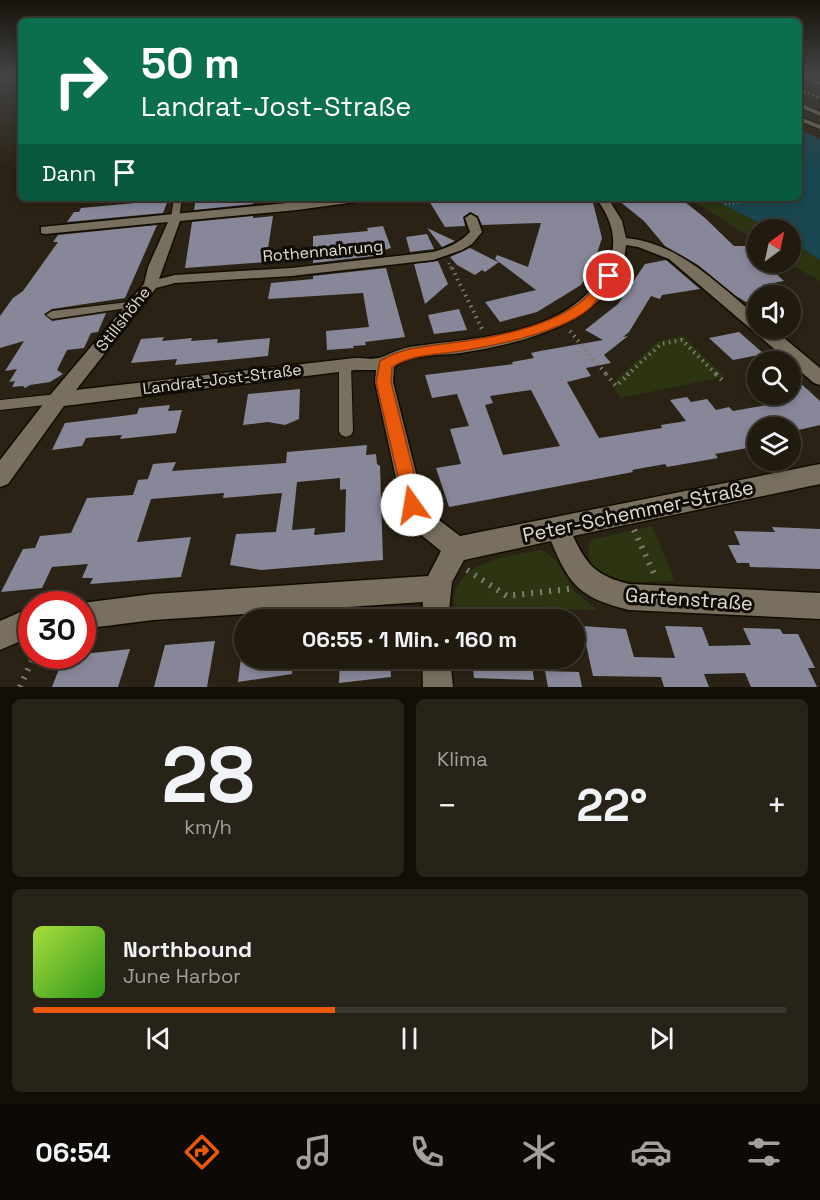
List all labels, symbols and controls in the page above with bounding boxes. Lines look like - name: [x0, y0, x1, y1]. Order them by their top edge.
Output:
- text: 50 m: [141, 37, 240, 90]
- icon: right: [42, 42, 120, 120]
- text: Landrat-Jost-Straße: [141, 89, 411, 124]
- icon: arrive: [108, 156, 141, 189]
- text: Dann: [42, 159, 96, 187]
- north arrow: [747, 219, 801, 273]
- map controls: [747, 219, 801, 471]
- street label: Rothennahrung: [262, 235, 384, 267]
- pin: [583, 250, 634, 301]
- icon: arrive: [592, 259, 625, 292]
- street label: Stillshöhe: [91, 282, 155, 356]
- button: sound: [747, 285, 801, 339]
- button: search: [747, 351, 801, 405]
- street label: Landrat-Jost-Straße: [141, 359, 303, 399]
- button: layers: [747, 417, 801, 471]
- position arrow: [380, 473, 444, 537]
- street label: Peter-Schemmer-Straße: [520, 474, 756, 548]
- street label: Gartenstraße: [624, 582, 754, 616]
- speed limit sign: 30: [18, 591, 96, 669]
- text: 06:55 · 1 Min. · 160 m: [302, 625, 517, 653]
- text: 28: [161, 725, 255, 825]
- text: Klima: [437, 746, 488, 772]
- text: 22°: [576, 777, 648, 834]
- text: −: [437, 785, 457, 827]
- text: +: [767, 785, 787, 827]
- text: km/h: [184, 814, 232, 840]
- text: Northbound: [123, 935, 252, 963]
- text: June Harbor: [123, 963, 241, 989]
- icon: previous: [142, 1022, 175, 1055]
- icon: pause: [393, 1022, 426, 1055]
- icon: next: [645, 1022, 678, 1055]
- icon: directions: [181, 1131, 223, 1173]
- icon: music: [293, 1131, 335, 1173]
- icon: phone: [406, 1131, 448, 1173]
- icon: climate: [518, 1131, 560, 1173]
- icon: car: [630, 1131, 672, 1173]
- icon: filters: [743, 1131, 785, 1173]
- text: 06:54: [35, 1135, 111, 1170]

